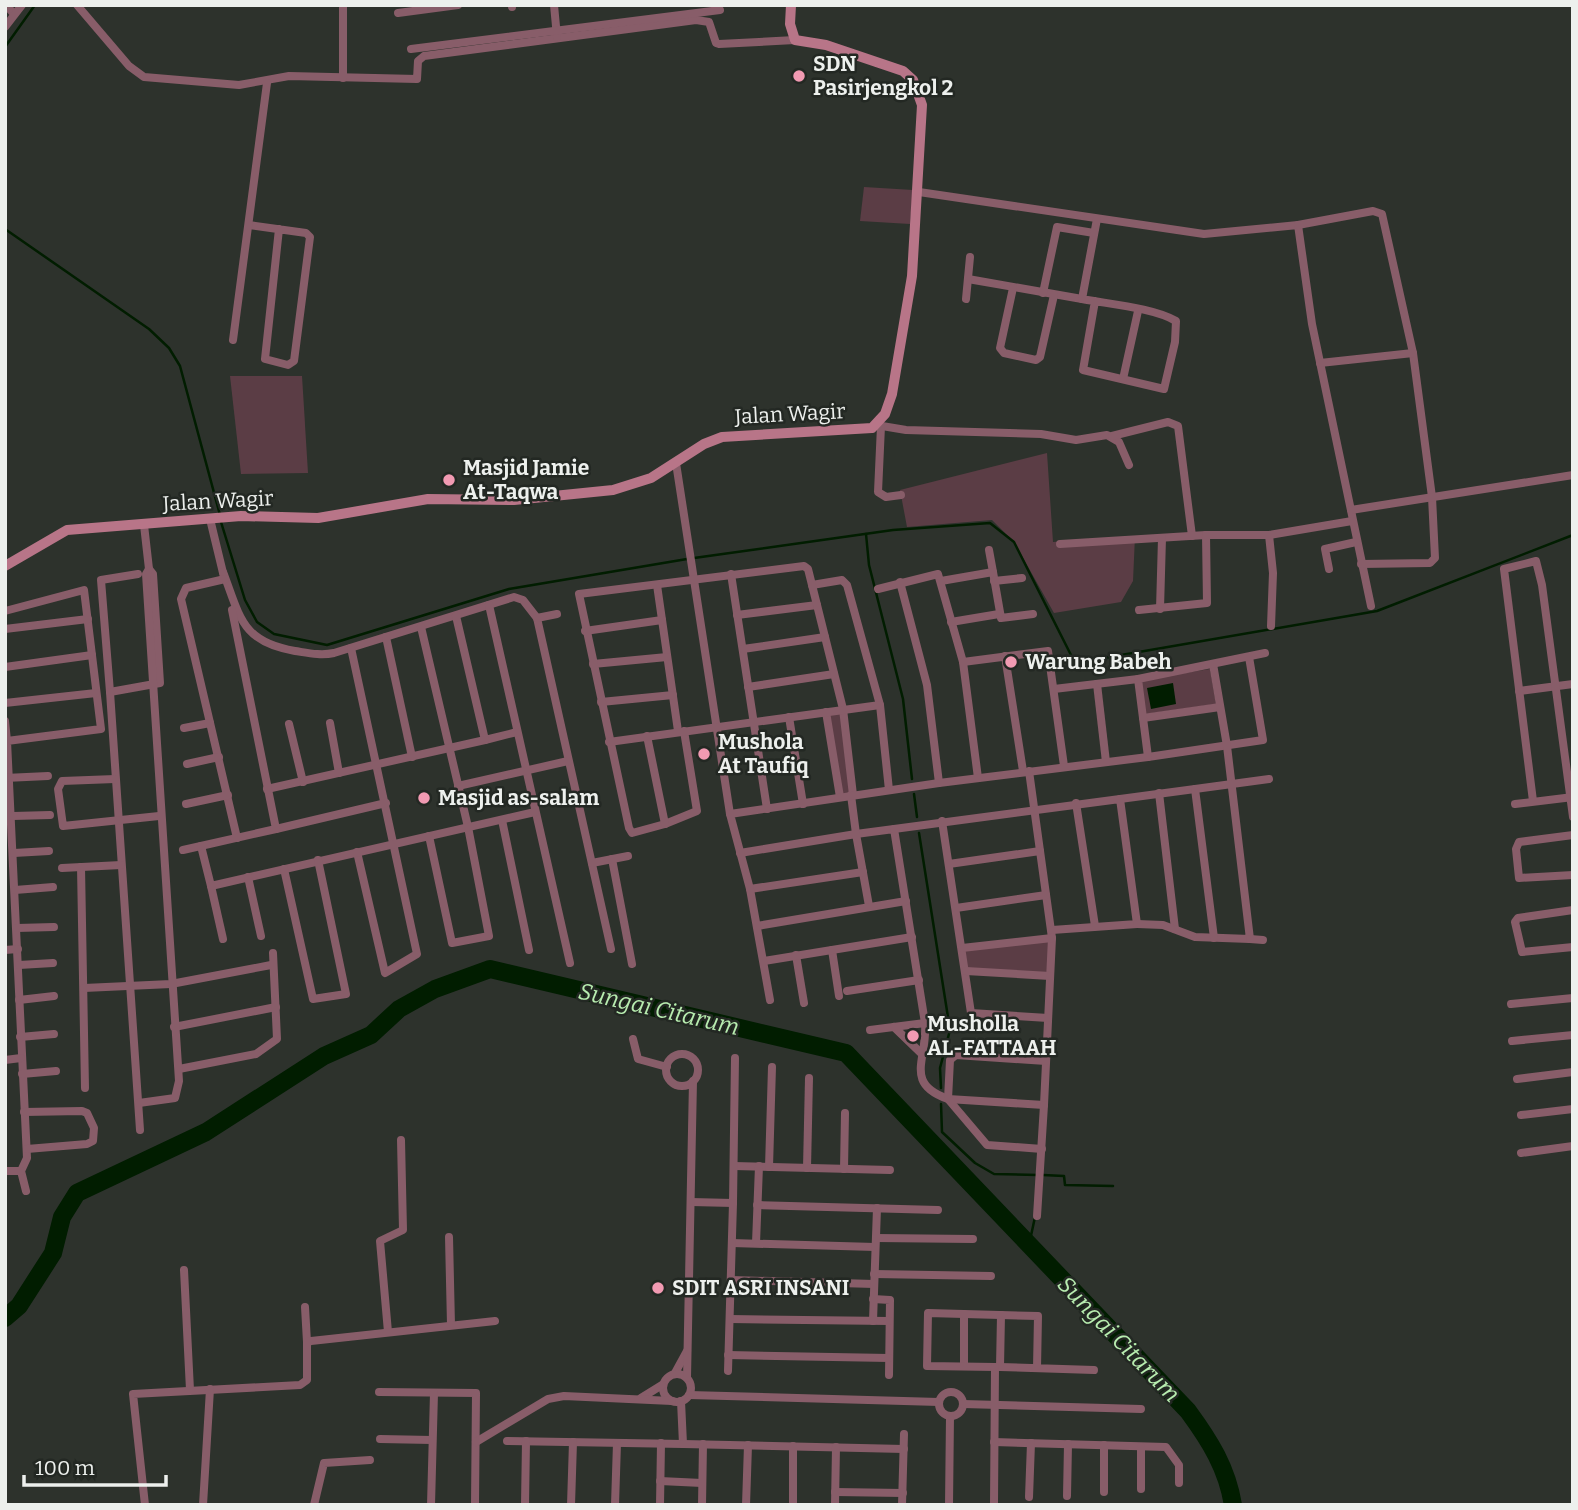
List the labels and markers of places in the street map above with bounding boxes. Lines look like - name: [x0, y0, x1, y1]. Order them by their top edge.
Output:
- place label: SDN Pasirjengkol 2: [813, 51, 953, 101]
- marker: SDN Pasirjengkol 2: [791, 68, 807, 84]
- place label: Masjid Jamie At-Taqwa: [463, 455, 589, 505]
- marker: Masjid Jamie At-Taqwa: [441, 472, 457, 488]
- place label: Warung Babeh: [1025, 649, 1172, 675]
- marker: Warung Babeh: [1003, 654, 1019, 670]
- place label: Mushola At Taufiq: [718, 729, 809, 779]
- marker: Mushola At Taufiq: [696, 746, 712, 762]
- place label: Masjid as-salam: [438, 785, 599, 811]
- marker: Masjid as-salam: [416, 790, 432, 806]
- place label: Musholla AL-FATTAAH: [927, 1011, 1056, 1061]
- marker: Musholla AL-FATTAAH: [905, 1028, 921, 1044]
- place label: SDIT ASRI INSANI: [672, 1275, 849, 1301]
- marker: SDIT ASRI INSANI: [650, 1280, 666, 1296]

